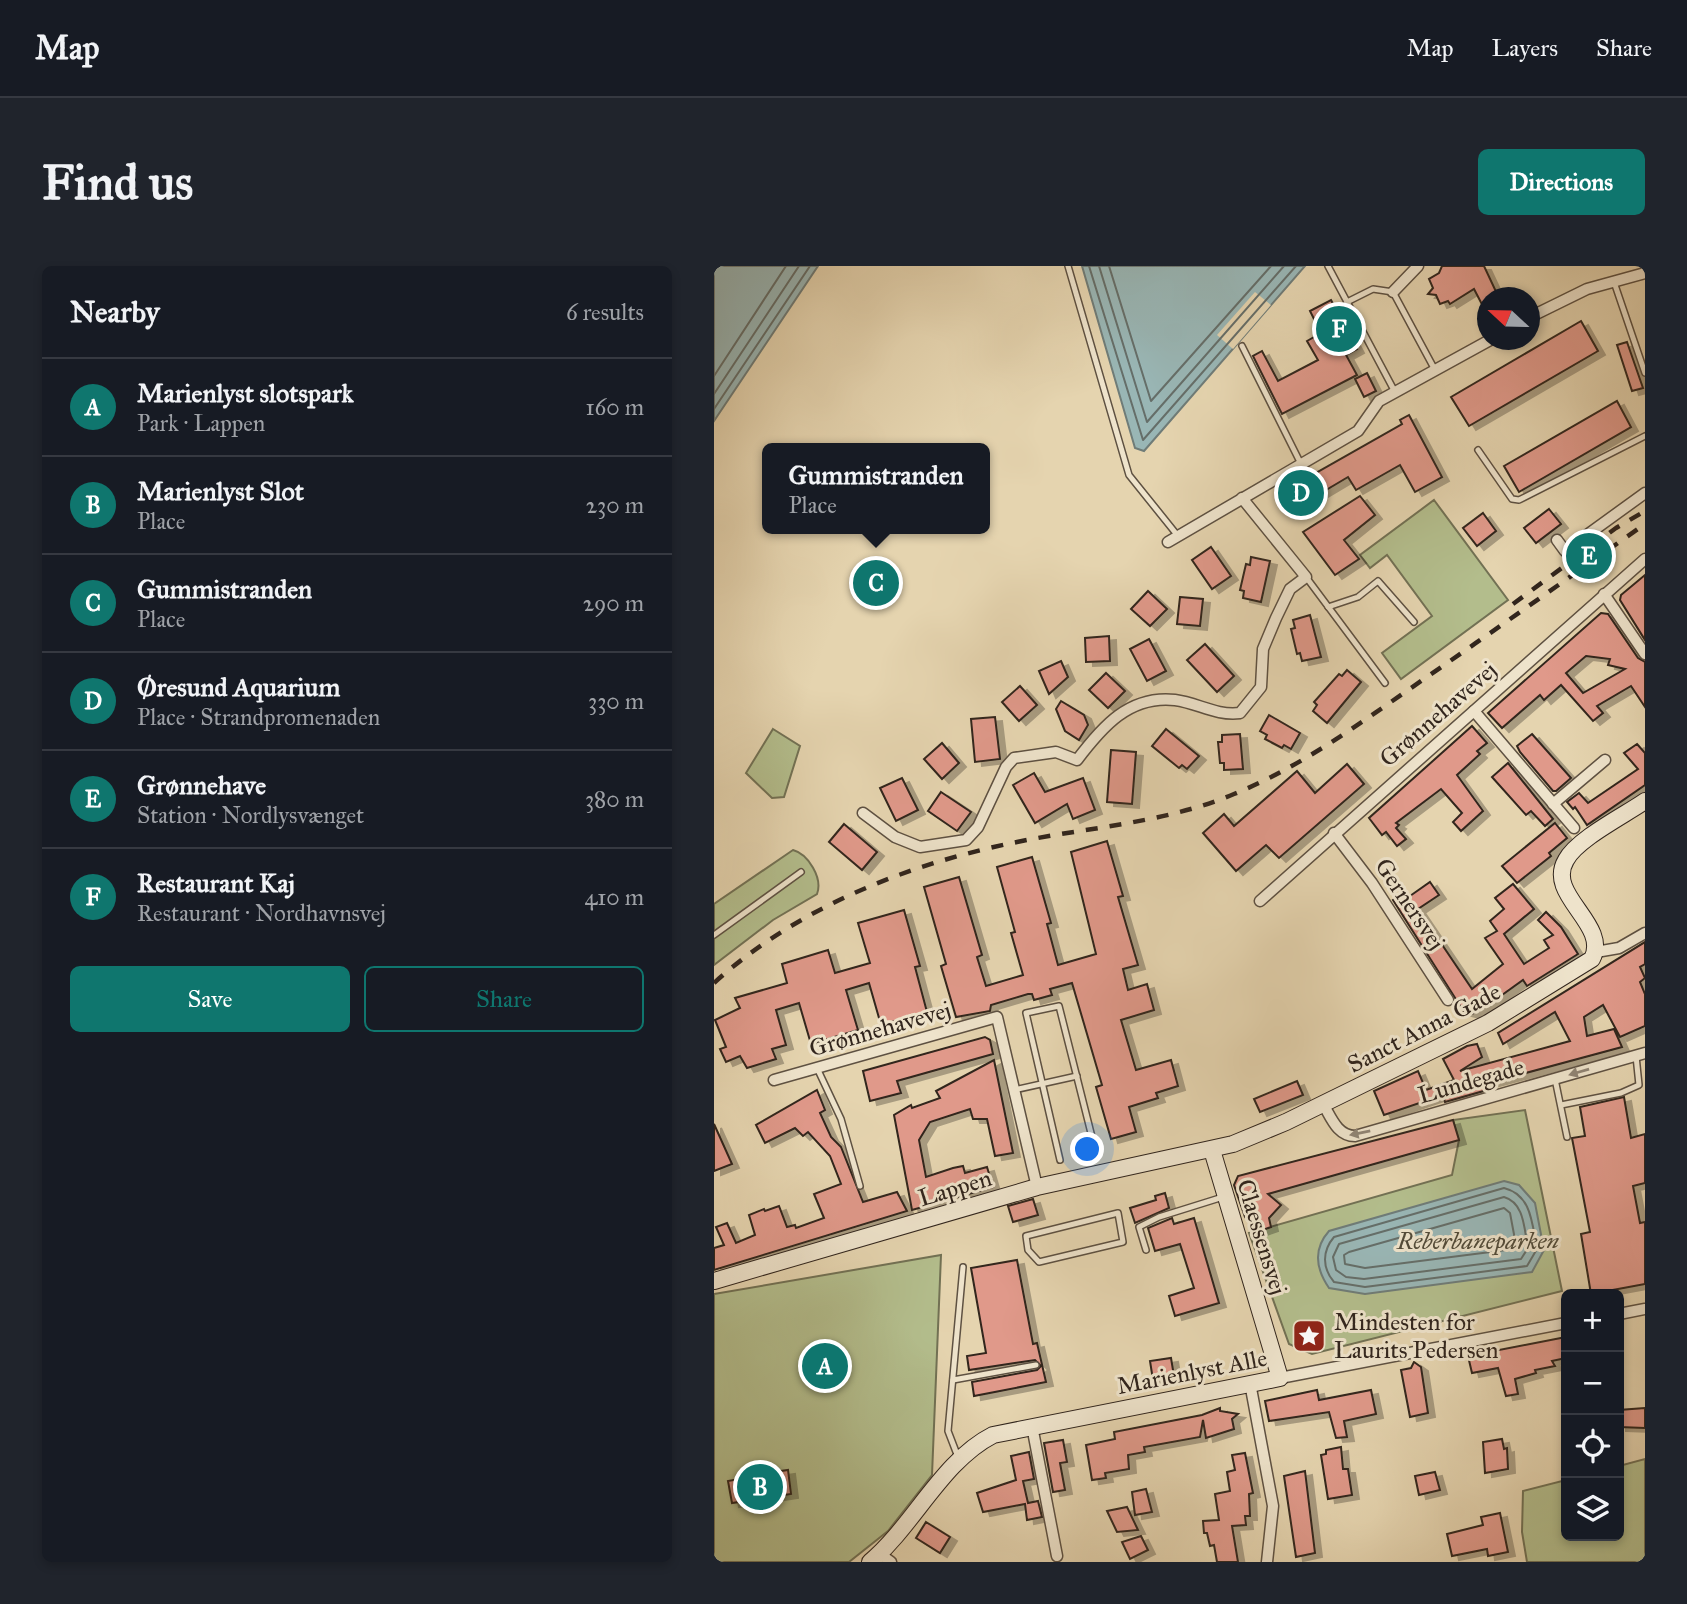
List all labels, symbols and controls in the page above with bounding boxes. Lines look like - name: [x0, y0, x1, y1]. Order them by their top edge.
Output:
- text: Map: [35, 28, 99, 68]
- text: Map: [1407, 33, 1454, 63]
- text: Layers: [1492, 33, 1558, 63]
- text: Share: [1596, 33, 1652, 63]
- button: Directions: [1478, 149, 1645, 215]
- text: Find us: [42, 153, 193, 212]
- north arrow: [1477, 287, 1540, 350]
- text: Nearby: [70, 294, 160, 330]
- text: 6 results: [566, 298, 644, 326]
- pin: F: [1316, 303, 1362, 355]
- text: Marienlyst slotspark: [137, 377, 354, 409]
- text: A: [85, 393, 101, 421]
- text: 160 m: [586, 393, 644, 421]
- text: Park · Lappen: [137, 409, 265, 437]
- popup: [762, 443, 990, 534]
- text: Gummistranden: [788, 459, 964, 491]
- pin: D: [1278, 467, 1324, 519]
- text: Marienlyst Slot: [137, 475, 304, 507]
- text: B: [85, 491, 101, 519]
- text: 230 m: [586, 491, 644, 519]
- text: Place: [788, 491, 837, 519]
- text: Place: [137, 507, 185, 535]
- pin: E: [1566, 530, 1612, 582]
- pin: C: [853, 557, 899, 609]
- text: Gummistranden: [137, 573, 312, 605]
- text: C: [85, 589, 101, 617]
- text: 290 m: [583, 589, 644, 617]
- text: Place: [137, 605, 185, 633]
- street label: Grønnehavevej: [1373, 655, 1503, 773]
- text: Øresund Aquarium: [137, 671, 340, 703]
- text: D: [84, 687, 102, 715]
- text: 330 m: [588, 687, 644, 715]
- text: Place · Strandpromenaden: [137, 703, 380, 731]
- text: Grønnehave: [137, 769, 266, 801]
- text: E: [85, 785, 101, 813]
- text: 380 m: [585, 785, 644, 813]
- text: Station · Nordlysvænget: [137, 801, 364, 829]
- street label: Gernersvej: [1368, 852, 1452, 956]
- text: Restaurant Kaj: [137, 867, 295, 899]
- text: F: [85, 883, 101, 911]
- text: 410 m: [585, 883, 644, 911]
- text: Restaurant · Nordhavnsvej: [137, 899, 386, 927]
- button: Save: [70, 966, 350, 1032]
- button: Share: [364, 966, 644, 1032]
- street label: Sanct Anna Gade: [1342, 977, 1506, 1079]
- street label: Grønnehavevej: [806, 994, 954, 1064]
- street label: Lundegade: [1415, 1052, 1527, 1110]
- one-way arrow: [1569, 1067, 1590, 1077]
- one-way arrow: [1349, 1128, 1371, 1139]
- your location: [1070, 1132, 1104, 1166]
- street label: Lappen: [915, 1163, 995, 1213]
- street label: Claessensvej: [1230, 1176, 1294, 1298]
- park label: Reberbaneparken: [1396, 1226, 1559, 1256]
- map controls: [1561, 1289, 1624, 1541]
- button: +: [1561, 1289, 1624, 1352]
- place label: Mindesten for Laurits Pedersen: [1334, 1307, 1498, 1365]
- place icon: Mindesten for Laurits Pedersen: [1290, 1317, 1328, 1355]
- pin: A: [802, 1340, 848, 1392]
- street label: Marienlyst Alle: [1114, 1343, 1270, 1401]
- button: −: [1561, 1352, 1624, 1415]
- button: locate: [1561, 1415, 1624, 1478]
- pin: B: [737, 1461, 783, 1513]
- button: layers: [1561, 1478, 1624, 1541]

